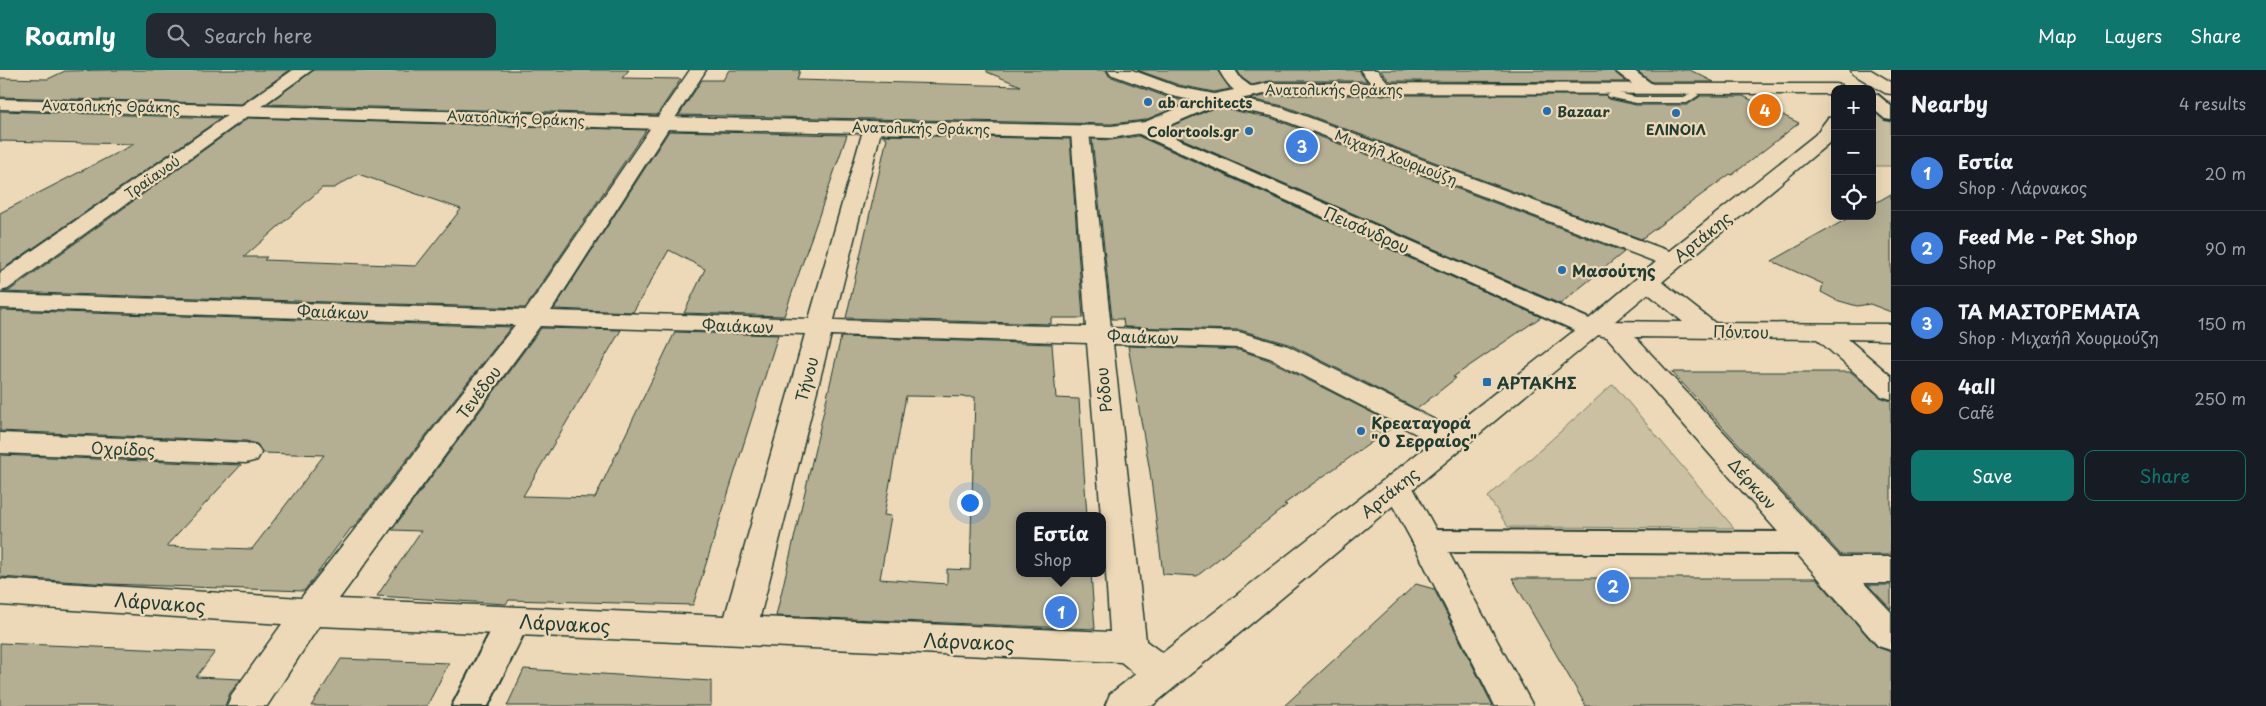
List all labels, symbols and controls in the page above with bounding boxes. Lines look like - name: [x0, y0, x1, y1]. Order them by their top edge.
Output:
- search box: [146, 13, 496, 58]
- text: Roamly: [25, 17, 116, 53]
- icon: search: [164, 21, 192, 49]
- text: Search here: [204, 21, 312, 49]
- text: Map: [2038, 22, 2077, 49]
- text: Layers: [2105, 22, 2162, 49]
- text: Share: [2190, 22, 2241, 49]
- street label: Ανατολικής Θράκης: [1265, 79, 1403, 100]
- map controls: [1831, 85, 1876, 220]
- button: +: [1831, 85, 1876, 130]
- text: Nearby: [1911, 87, 1988, 119]
- pin: 4: [1749, 91, 1781, 129]
- text: 4 results: [2179, 91, 2246, 115]
- place label: ab architects: [1158, 92, 1253, 113]
- street label: Ανατολικής Θράκης: [42, 94, 180, 118]
- marker: ab architects: [1142, 96, 1154, 108]
- place label: Bazaar: [1557, 101, 1611, 122]
- street label: Ανατολικής Θράκης: [447, 105, 585, 131]
- marker: Bazaar: [1541, 105, 1553, 117]
- marker: ΕΛΙΝΟΙΛ: [1670, 107, 1682, 119]
- street label: Ανατολικής Θράκης: [852, 116, 990, 140]
- place label: ΕΛΙΝΟΙΛ: [1646, 119, 1707, 140]
- place label: Colortools.gr: [1147, 121, 1240, 142]
- street label: Μιχαήλ Χουρμούζη: [1332, 124, 1460, 190]
- marker: Colortools.gr: [1243, 125, 1255, 137]
- pin: 3: [1286, 127, 1318, 165]
- button: −: [1831, 130, 1876, 175]
- text: Εστία: [1958, 147, 2013, 175]
- street label: Τραϊανού: [120, 150, 184, 204]
- text: 1: [1923, 161, 1931, 185]
- text: 20 m: [2205, 161, 2246, 185]
- button: locate: [1831, 175, 1876, 220]
- text: Shop · Λάρνακος: [1958, 175, 2087, 199]
- street label: Πεισάνδρου: [1321, 200, 1413, 258]
- street label: Αρτάκης: [1668, 205, 1736, 267]
- text: Feed Me - Pet Shop: [1958, 222, 2138, 250]
- text: 2: [1921, 236, 1933, 260]
- text: 90 m: [2205, 236, 2246, 260]
- text: Shop: [1958, 250, 1996, 274]
- place label: Μασούτης: [1572, 258, 1656, 282]
- marker: Μασούτης: [1556, 264, 1568, 276]
- text: ΤΑ ΜΑΣΤΟΡΕΜΑΤΑ: [1958, 297, 2140, 325]
- street label: Φαιάκων: [297, 298, 369, 324]
- text: 3: [1922, 311, 1932, 335]
- text: 150 m: [2198, 311, 2246, 335]
- street label: Φαιάκων: [702, 312, 774, 338]
- street label: Πόντου: [1713, 319, 1769, 343]
- street label: Φαιάκων: [1107, 323, 1179, 349]
- text: Shop · Μιχαήλ Χουρμούζη: [1958, 325, 2159, 349]
- street label: Τήνου: [789, 354, 823, 404]
- street label: Τενέδου: [450, 360, 506, 424]
- street label: Ρόδου: [1089, 366, 1117, 414]
- place label: ΑΡΤΑΚΗΣ: [1497, 370, 1577, 394]
- text: 4all: [1958, 372, 1995, 400]
- marker: ΑΡΤΑΚΗΣ: [1481, 376, 1493, 388]
- text: 4: [1922, 386, 1932, 410]
- text: 250 m: [2195, 386, 2246, 410]
- text: Café: [1958, 400, 1994, 424]
- place label: Κρεαταγορά "Ο Σερραίος": [1371, 410, 1477, 452]
- marker: Κρεαταγορά "Ο Σερραίος": [1355, 425, 1367, 437]
- street label: Οχρίδος: [90, 435, 156, 461]
- button: Save: [1911, 450, 2074, 501]
- button: Share: [2084, 450, 2246, 501]
- street label: Δέρκων: [1723, 452, 1783, 514]
- street label: Αρτάκης: [1355, 461, 1423, 523]
- your location: [957, 490, 983, 516]
- popup: [1016, 512, 1106, 577]
- text: Εστία: [1033, 519, 1089, 547]
- text: Shop: [1033, 547, 1072, 571]
- pin: 2: [1597, 567, 1629, 605]
- street label: Λάρνακος: [114, 585, 206, 619]
- pin: 1: [1045, 593, 1077, 631]
- street label: Λάρνακος: [519, 607, 611, 639]
- street label: Λάρνακος: [923, 625, 1015, 657]

